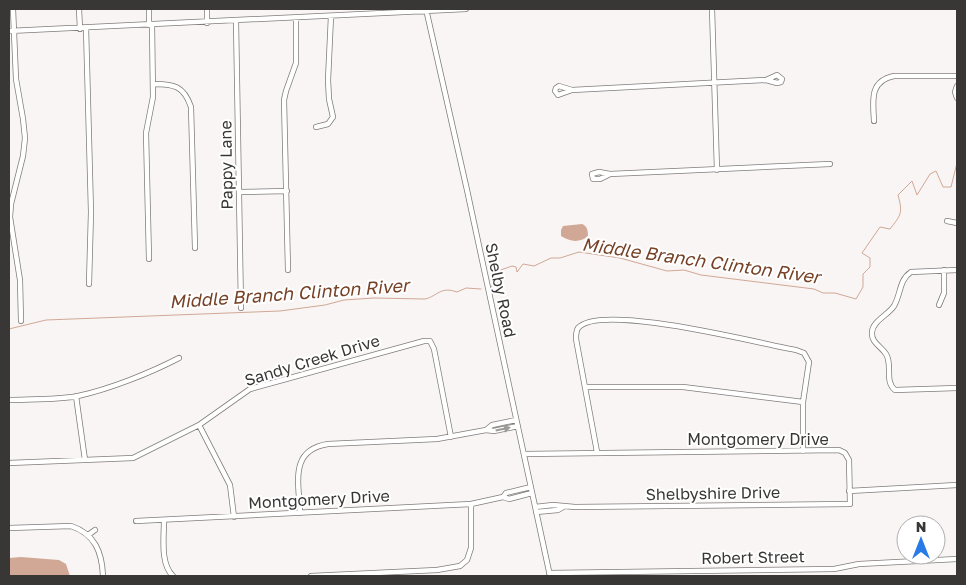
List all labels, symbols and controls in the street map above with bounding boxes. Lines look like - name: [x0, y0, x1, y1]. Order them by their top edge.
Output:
- street label: Pappy Lane: [215, 120, 237, 210]
- water label: Middle Branch Clinton River: [581, 232, 824, 288]
- street label: Shelby Road: [481, 241, 521, 339]
- water label: Middle Branch Clinton River: [168, 273, 412, 312]
- street label: Sandy Creek Drive: [242, 330, 382, 390]
- one-way arrow: [495, 425, 510, 433]
- street label: Montgomery Drive: [687, 429, 829, 449]
- street label: Shelbyshire Drive: [646, 482, 780, 504]
- street label: Montgomery Drive: [248, 485, 390, 513]
- north arrow: [896, 515, 946, 565]
- text: N: [916, 518, 926, 535]
- street label: Robert Street: [701, 546, 805, 568]

